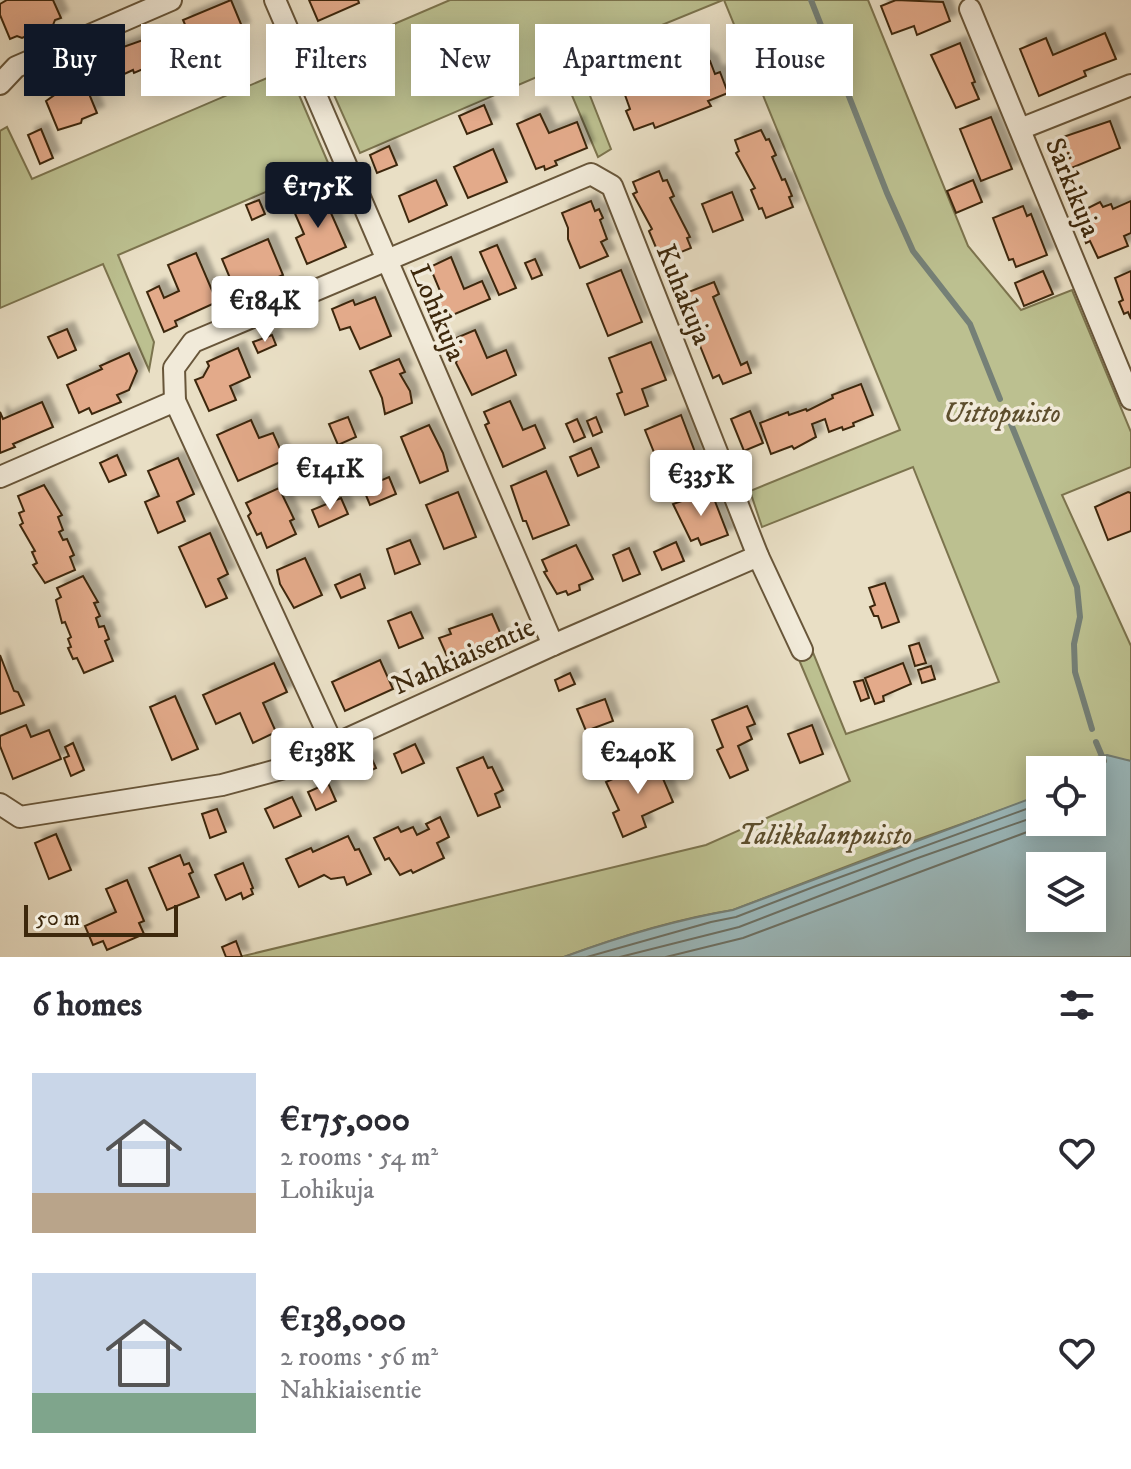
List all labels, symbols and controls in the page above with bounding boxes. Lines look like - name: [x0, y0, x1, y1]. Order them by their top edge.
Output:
- chip: Buy: [24, 24, 125, 96]
- chip: Rent: [141, 24, 250, 96]
- chip: Filters: [266, 24, 395, 96]
- chip: New: [411, 24, 519, 96]
- chip: Apartment: [535, 24, 710, 96]
- chip: House: [726, 24, 853, 96]
- street label: Särkikuja: [1037, 133, 1108, 242]
- pin: €175K: [262, 162, 374, 230]
- text: €175K: [283, 171, 353, 204]
- street label: Kuhakuja: [648, 239, 720, 350]
- street label: Lohikuja: [402, 259, 474, 366]
- pin: €184K: [209, 276, 321, 344]
- text: €184K: [229, 285, 301, 318]
- park label: Uittopuisto: [943, 396, 1061, 431]
- pin: €141K: [274, 444, 386, 512]
- pin: €335K: [645, 450, 757, 518]
- text: €141K: [296, 453, 364, 486]
- text: €335K: [668, 459, 734, 492]
- street label: Nahkiaisentie: [387, 609, 540, 703]
- pin: €138K: [266, 728, 378, 796]
- pin: €240K: [582, 728, 694, 796]
- text: €138K: [289, 737, 355, 770]
- text: €240K: [600, 737, 676, 770]
- map controls: [1026, 756, 1106, 932]
- button: locate: [1026, 756, 1106, 836]
- park label: Talikkalanpuisto: [738, 818, 912, 853]
- button: layers: [1026, 852, 1106, 932]
- scale bar: [24, 901, 178, 937]
- text: 50 m: [36, 905, 80, 932]
- icon: filters: [1055, 983, 1099, 1027]
- text: 6 homes: [32, 984, 142, 1026]
- text: €175,000: [280, 1099, 410, 1141]
- icon: home: [96, 1105, 192, 1201]
- icon: heart: [1055, 1131, 1099, 1175]
- text: 2 rooms · 54 m²: [280, 1141, 438, 1174]
- text: Lohikuja: [280, 1174, 374, 1207]
- text: €138,000: [280, 1299, 406, 1341]
- icon: home: [96, 1305, 192, 1401]
- icon: heart: [1055, 1331, 1099, 1375]
- text: 2 rooms · 56 m²: [280, 1341, 438, 1374]
- text: Nahkiaisentie: [280, 1374, 421, 1407]

